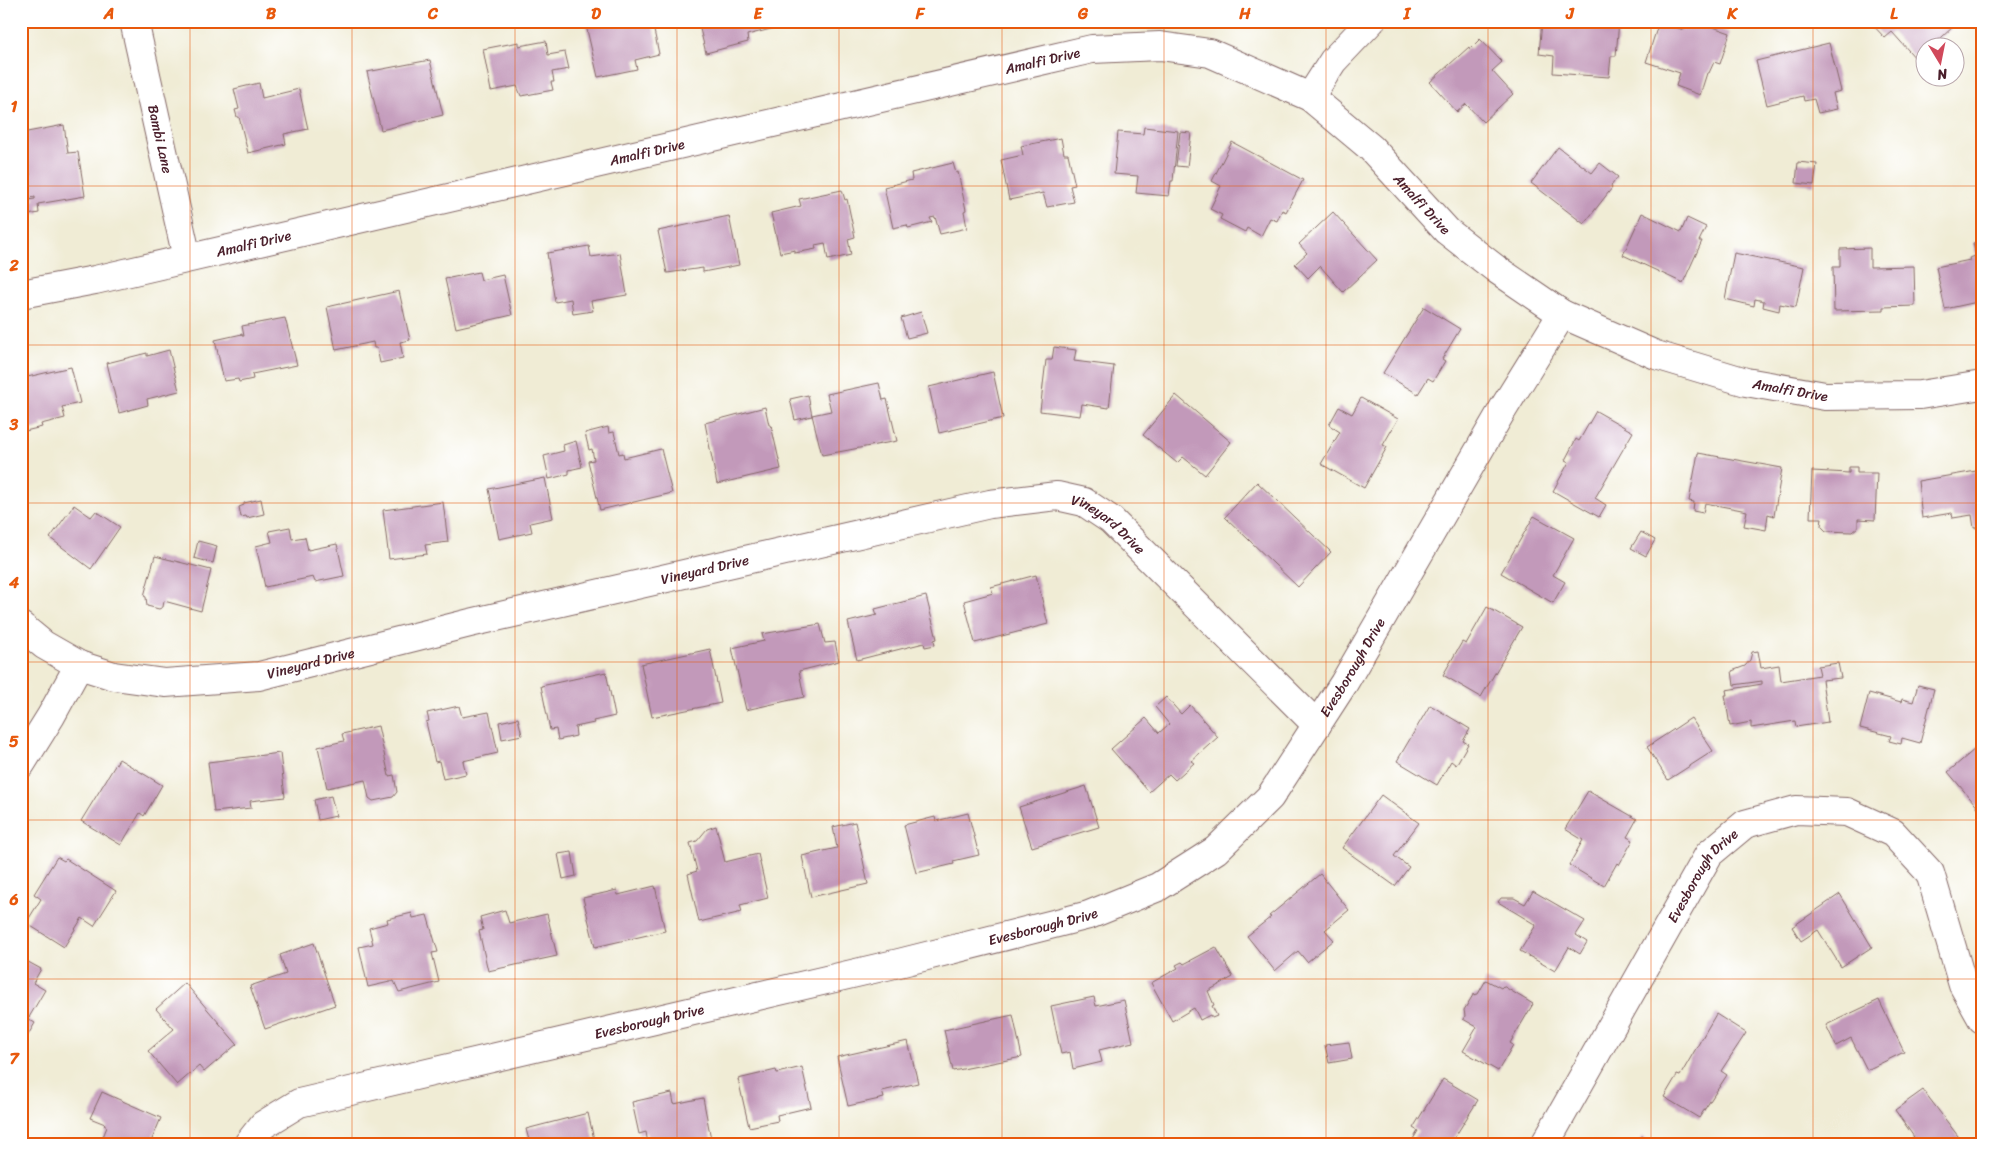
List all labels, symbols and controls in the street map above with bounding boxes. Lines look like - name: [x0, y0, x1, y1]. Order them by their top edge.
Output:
- text: A: [103, 0, 114, 28]
- text: B: [266, 0, 277, 28]
- text: C: [427, 0, 439, 28]
- text: D: [591, 0, 601, 28]
- text: E: [754, 0, 764, 28]
- text: F: [915, 0, 926, 28]
- text: G: [1077, 0, 1089, 28]
- text: H: [1238, 0, 1251, 28]
- text: I: [1403, 0, 1412, 28]
- text: J: [1565, 0, 1575, 28]
- text: K: [1726, 0, 1738, 28]
- text: L: [1890, 0, 1898, 28]
- north arrow: [1916, 38, 1966, 88]
- street label: Amalfi Drive: [1002, 40, 1083, 81]
- text: N: [1935, 61, 1950, 88]
- text: 1: [11, 92, 18, 121]
- street label: Bambi Lane: [141, 102, 180, 176]
- street label: Amalfi Drive: [606, 131, 687, 173]
- street label: Amalfi Drive: [1387, 167, 1457, 241]
- street label: Amalfi Drive: [213, 222, 294, 264]
- text: 2: [8, 251, 19, 280]
- street label: Amalfi Drive: [1750, 371, 1830, 409]
- text: 3: [9, 410, 19, 439]
- street label: Vineyard Drive: [1069, 487, 1152, 560]
- street label: Vineyard Drive: [658, 547, 751, 591]
- text: 4: [8, 568, 19, 597]
- street label: Evesborough Drive: [1313, 613, 1392, 722]
- street label: Vineyard Drive: [264, 640, 357, 686]
- text: 5: [9, 727, 19, 756]
- street label: Evesborough Drive: [1660, 822, 1744, 927]
- text: 6: [8, 885, 19, 914]
- street label: Evesborough Drive: [986, 900, 1102, 952]
- street label: Evesborough Drive: [592, 996, 707, 1046]
- text: 7: [9, 1044, 20, 1073]

